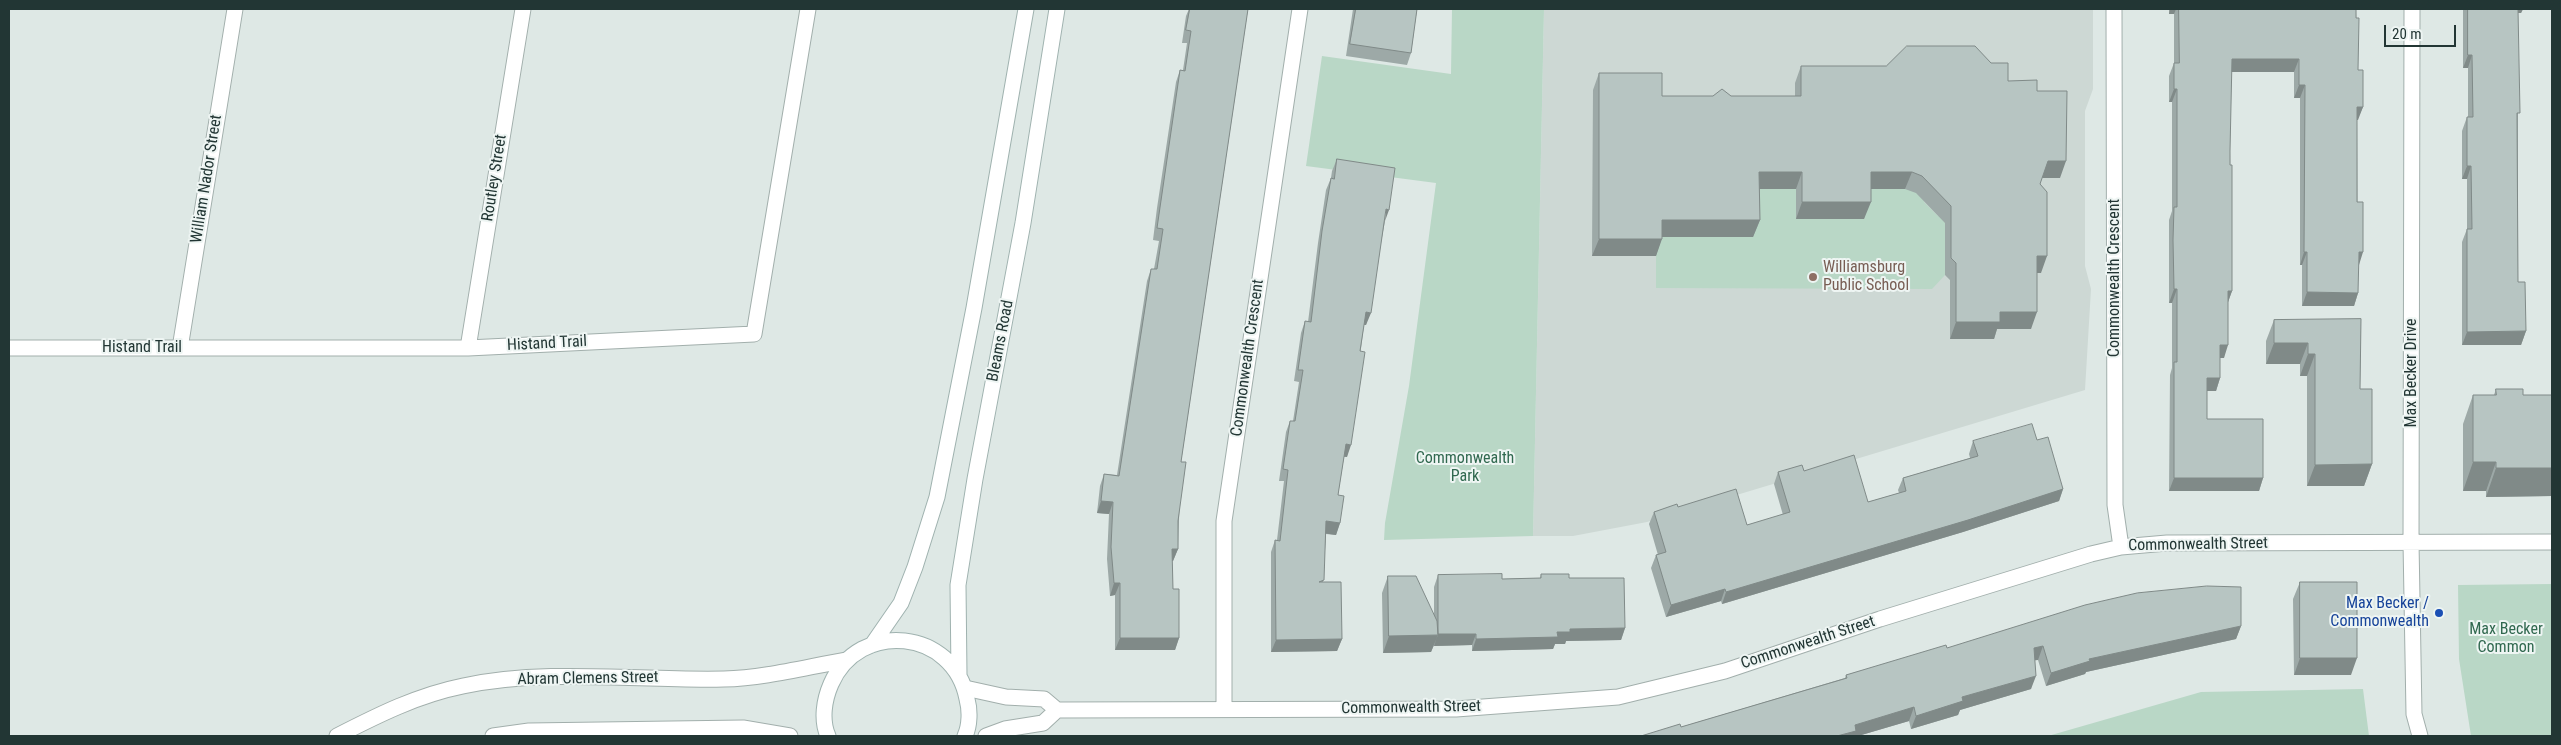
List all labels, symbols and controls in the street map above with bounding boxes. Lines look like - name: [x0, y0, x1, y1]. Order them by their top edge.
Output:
- scale bar: [2386, 15, 2458, 47]
- text: 20 m: [2392, 25, 2422, 43]
- street label: William Nador Street: [187, 113, 227, 245]
- street label: Routley Street: [479, 133, 511, 223]
- street label: Commonwealth Crescent: [2105, 199, 2125, 357]
- place label: Williamsburg Public School: [1823, 258, 1909, 296]
- marker: Williamsburg Public School: [1807, 271, 1819, 283]
- street label: Commonwealth Crescent: [1227, 278, 1269, 438]
- street label: Bleams Road: [984, 299, 1018, 383]
- street label: Max Becker Drive: [2402, 318, 2422, 428]
- street label: Histand Trail: [507, 332, 587, 356]
- street label: Histand Trail: [102, 338, 182, 358]
- park label: Commonwealth Park: [1416, 449, 1514, 487]
- street label: Commonwealth Street: [2128, 534, 2268, 556]
- place label: Max Becker / Commonwealth: [2330, 594, 2429, 632]
- marker: Max Becker / Commonwealth: [2433, 607, 2445, 619]
- street label: Commonwealth Street: [1739, 612, 1877, 674]
- park label: Max Becker Common: [2469, 620, 2543, 658]
- street label: Abram Clemens Street: [517, 668, 659, 690]
- street label: Commonwealth Street: [1341, 697, 1481, 719]

